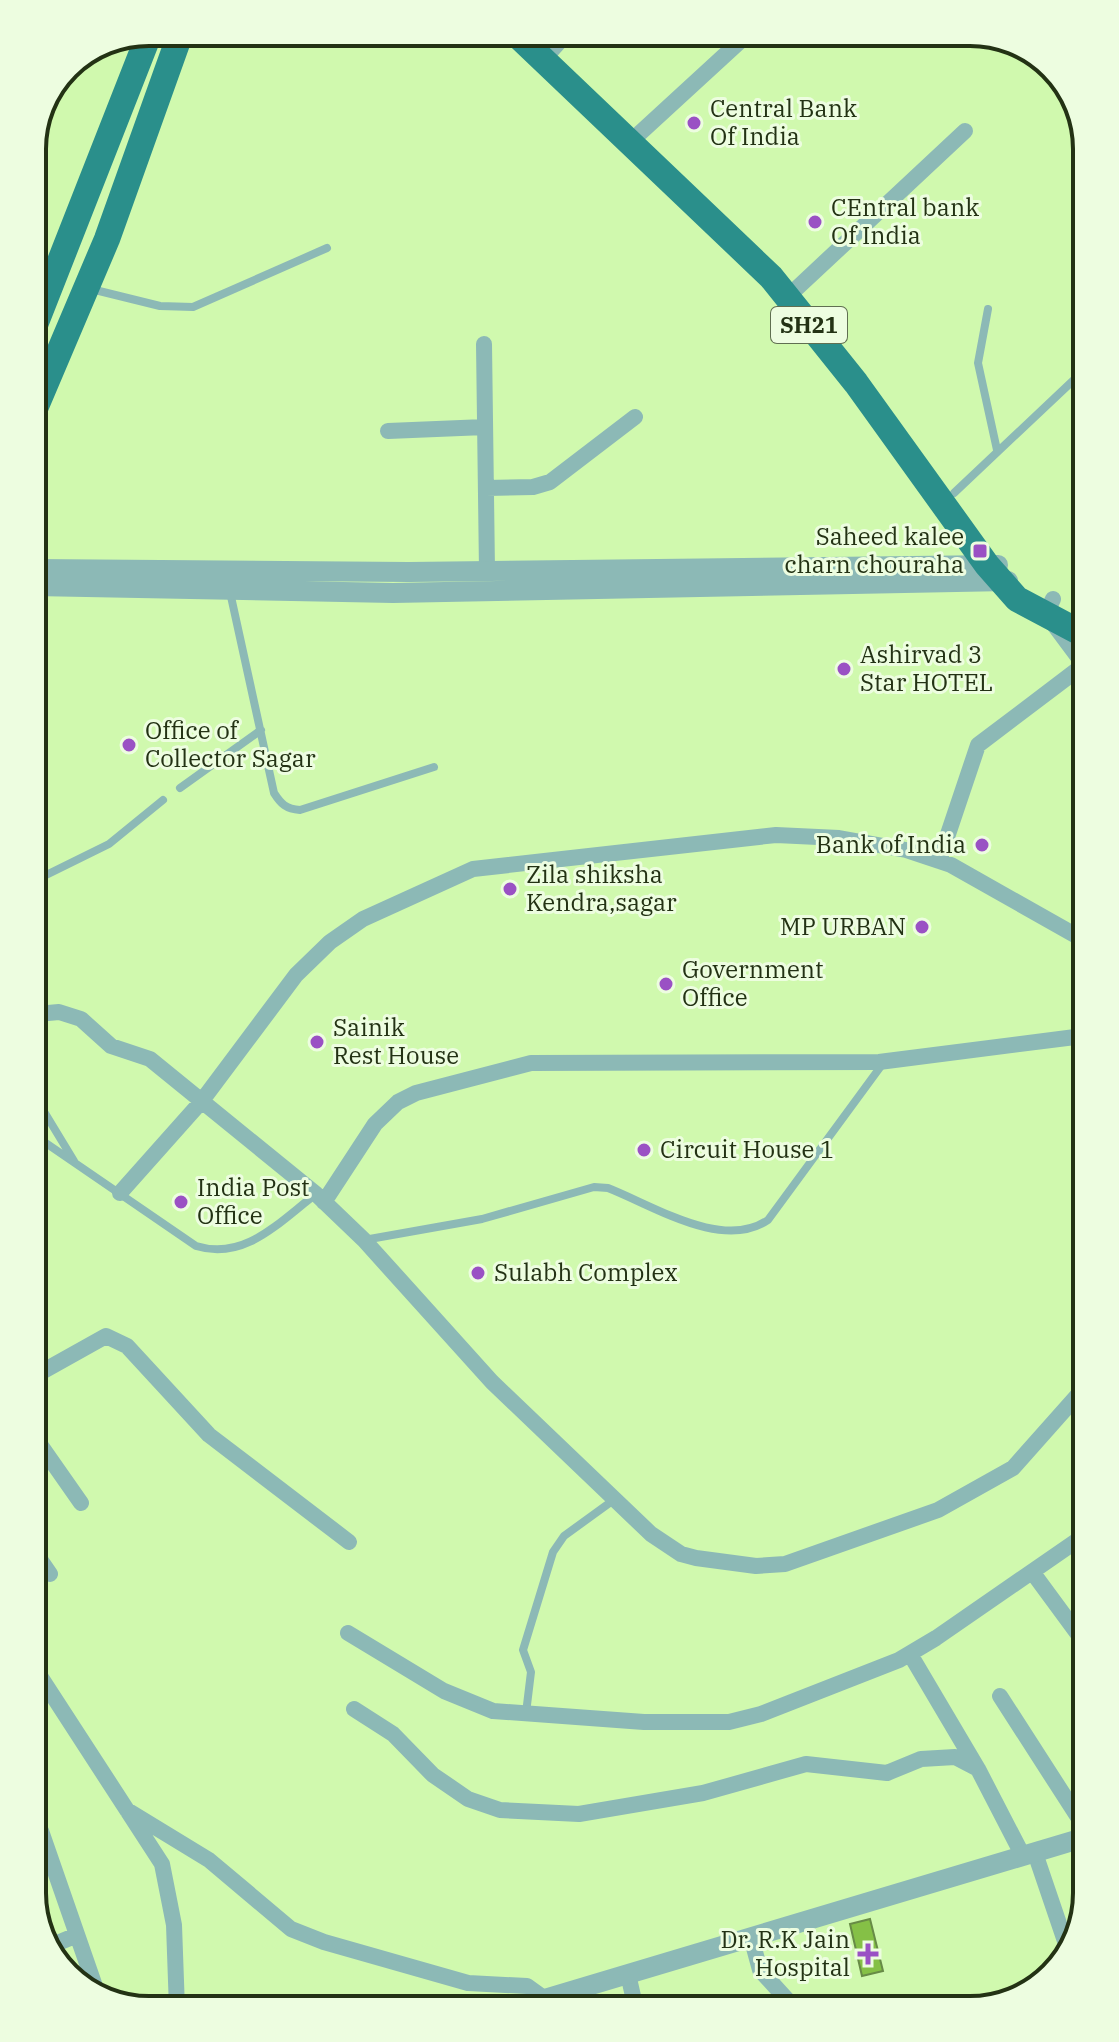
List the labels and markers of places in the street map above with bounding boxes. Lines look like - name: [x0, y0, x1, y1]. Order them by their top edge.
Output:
- place label: Central Bank Of India: [710, 92, 857, 152]
- marker: Central Bank Of India: [685, 114, 703, 132]
- place label: CEntral bank Of India: [831, 191, 979, 251]
- marker: CEntral bank Of India: [806, 213, 824, 231]
- place label: Saheed kalee charn chouraha: [784, 520, 964, 580]
- marker: Saheed kalee charn chouraha: [971, 542, 989, 560]
- place label: Ashirvad 3 Star HOTEL: [860, 638, 993, 698]
- marker: Ashirvad 3 Star HOTEL: [835, 660, 853, 678]
- place label: Office of Collector Sagar: [145, 714, 316, 774]
- marker: Office of Collector Sagar: [120, 736, 138, 754]
- place label: Bank of India: [816, 828, 966, 860]
- marker: Bank of India: [973, 836, 991, 854]
- place label: Zila shiksha Kendra,sagar: [526, 858, 677, 918]
- marker: Zila shiksha Kendra,sagar: [501, 880, 519, 898]
- place label: MP URBAN: [780, 910, 906, 942]
- marker: MP URBAN: [913, 918, 931, 936]
- place label: Government Office: [682, 953, 824, 1013]
- marker: Government Office: [657, 975, 675, 993]
- place label: Sainik Rest House: [333, 1011, 459, 1071]
- marker: Sainik Rest House: [308, 1033, 326, 1051]
- place label: Circuit House 1: [660, 1133, 834, 1165]
- marker: Circuit House 1: [635, 1141, 653, 1159]
- place label: India Post Office: [197, 1171, 310, 1231]
- marker: India Post Office: [172, 1193, 190, 1211]
- place label: Sulabh Complex: [494, 1256, 678, 1288]
- marker: Sulabh Complex: [469, 1264, 487, 1282]
- place label: Dr. R.K Jain Hospital: [720, 1923, 850, 1983]
- marker: Dr. R.K Jain Hospital: [857, 1943, 879, 1965]

